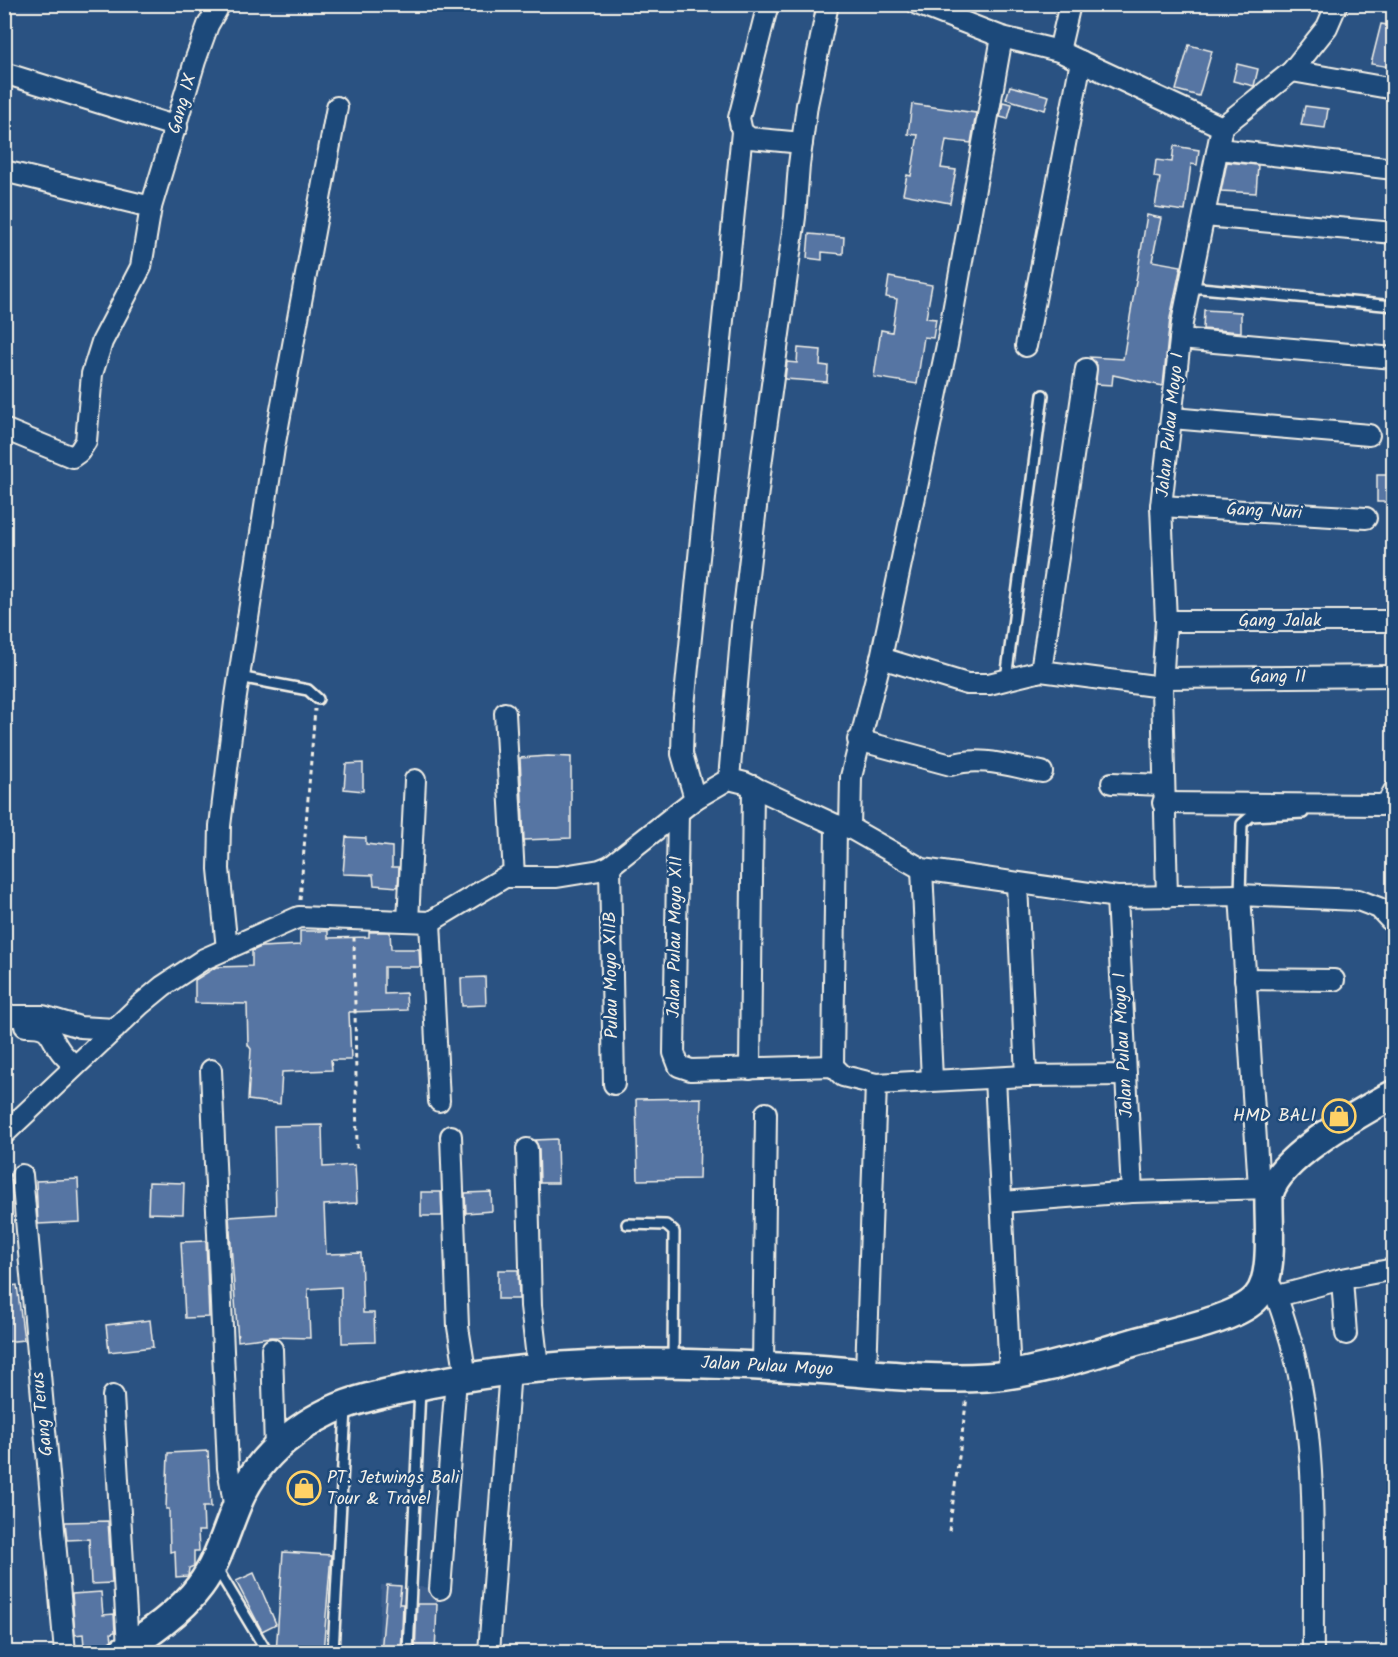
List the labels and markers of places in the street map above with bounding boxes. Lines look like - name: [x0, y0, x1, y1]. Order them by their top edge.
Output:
- shop icon: HMD BALI: [1321, 1098, 1357, 1134]
- place label: HMD BALI: [1233, 1102, 1316, 1131]
- place label: PT. Jetwings Bali Tour & Travel: [327, 1464, 460, 1514]
- shop icon: PT. Jetwings Bali Tour & Travel: [286, 1470, 322, 1506]

